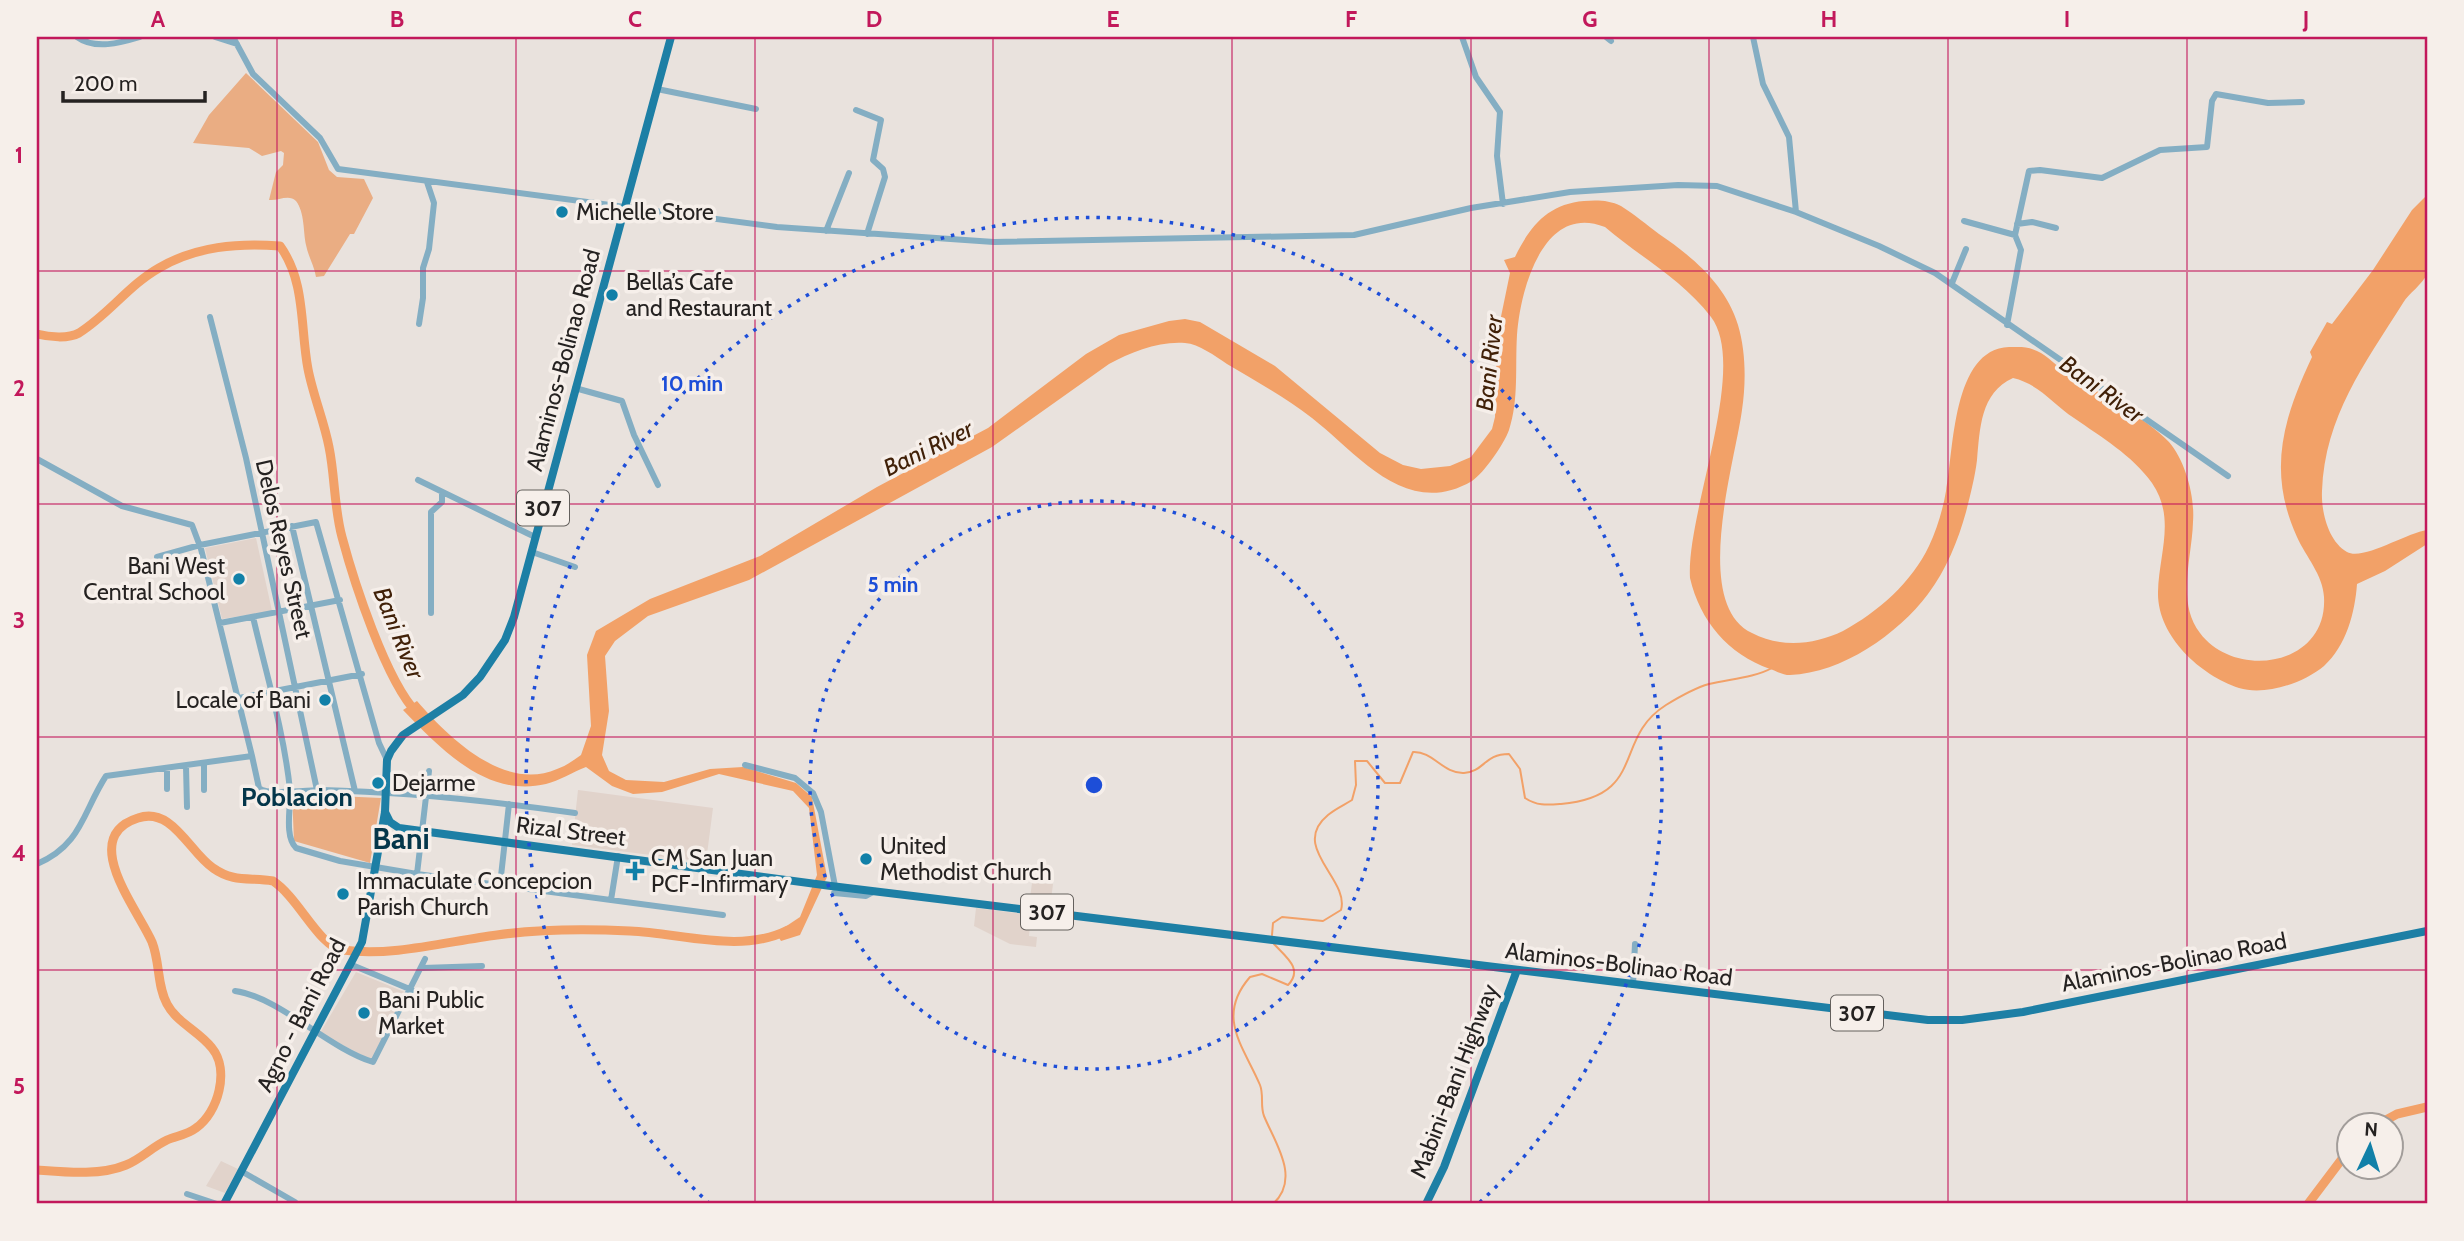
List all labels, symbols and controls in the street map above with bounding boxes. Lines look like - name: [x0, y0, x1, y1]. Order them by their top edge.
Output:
- text: A: [151, 5, 166, 33]
- text: B: [390, 5, 404, 33]
- text: C: [628, 5, 642, 33]
- text: D: [866, 5, 882, 33]
- text: E: [1106, 5, 1120, 33]
- text: F: [1345, 5, 1357, 33]
- text: G: [1582, 5, 1598, 33]
- text: H: [1821, 5, 1837, 33]
- text: I: [2064, 5, 2070, 33]
- text: J: [2302, 5, 2309, 33]
- scale bar: [63, 60, 205, 104]
- text: 200 m: [74, 71, 137, 96]
- text: 1: [15, 141, 23, 169]
- place label: Michelle Store: [576, 198, 714, 226]
- marker: Michelle Store: [554, 204, 570, 220]
- street label: Alaminos-Bolinao Road: [520, 246, 606, 474]
- place label: Bella’s Cafe and Restaurant: [626, 268, 772, 322]
- marker: Bella’s Cafe and Restaurant: [604, 287, 620, 303]
- water label: Bani River: [1470, 312, 1509, 412]
- water label: Bani River: [2055, 349, 2151, 430]
- text: 10 min: [661, 371, 723, 396]
- text: 2: [13, 374, 25, 402]
- water label: Bani River: [878, 413, 979, 482]
- street label: Delos Reyes Street: [250, 457, 318, 642]
- road number: 307: [517, 490, 569, 526]
- place label: Bani West Central School: [83, 552, 226, 606]
- marker: Bani West Central School: [231, 571, 247, 587]
- text: 5 min: [868, 572, 918, 597]
- water label: Bani River: [368, 583, 431, 685]
- text: 3: [13, 606, 25, 634]
- place label: Locale of Bani: [175, 686, 311, 714]
- marker: Locale of Bani: [317, 692, 333, 708]
- place label: Dejarme: [392, 769, 476, 797]
- centre of rings: [1082, 773, 1106, 797]
- marker: Dejarme: [370, 775, 386, 791]
- district label: Poblacion: [241, 781, 353, 813]
- street label: Rizal Street: [515, 810, 628, 852]
- district label: Bani: [372, 820, 430, 857]
- place label: United Methodist Church: [880, 832, 1052, 886]
- text: 4: [12, 839, 26, 867]
- place label: CM San Juan PCF-Infirmary: [651, 844, 789, 898]
- marker: United Methodist Church: [858, 851, 874, 867]
- marker: CM San Juan PCF-Infirmary: [625, 861, 645, 881]
- place label: Immaculate Concepcion Parish Church: [357, 867, 592, 921]
- marker: Immaculate Concepcion Parish Church: [335, 886, 351, 902]
- road number: 307: [1021, 894, 1073, 930]
- street label: Alaminos-Bolinao Road: [2059, 926, 2289, 998]
- street label: Agno - Bani Road: [250, 934, 352, 1096]
- street label: Alaminos-Bolinao Road: [1504, 936, 1734, 992]
- street label: Mabini-Bani Highway: [1404, 980, 1504, 1182]
- place label: Bani Public Market: [378, 986, 484, 1040]
- road number: 307: [1831, 996, 1883, 1030]
- marker: Bani Public Market: [356, 1005, 372, 1021]
- text: 5: [13, 1072, 25, 1100]
- north arrow: [2334, 1112, 2404, 1182]
- text: N: [2364, 1118, 2379, 1141]

